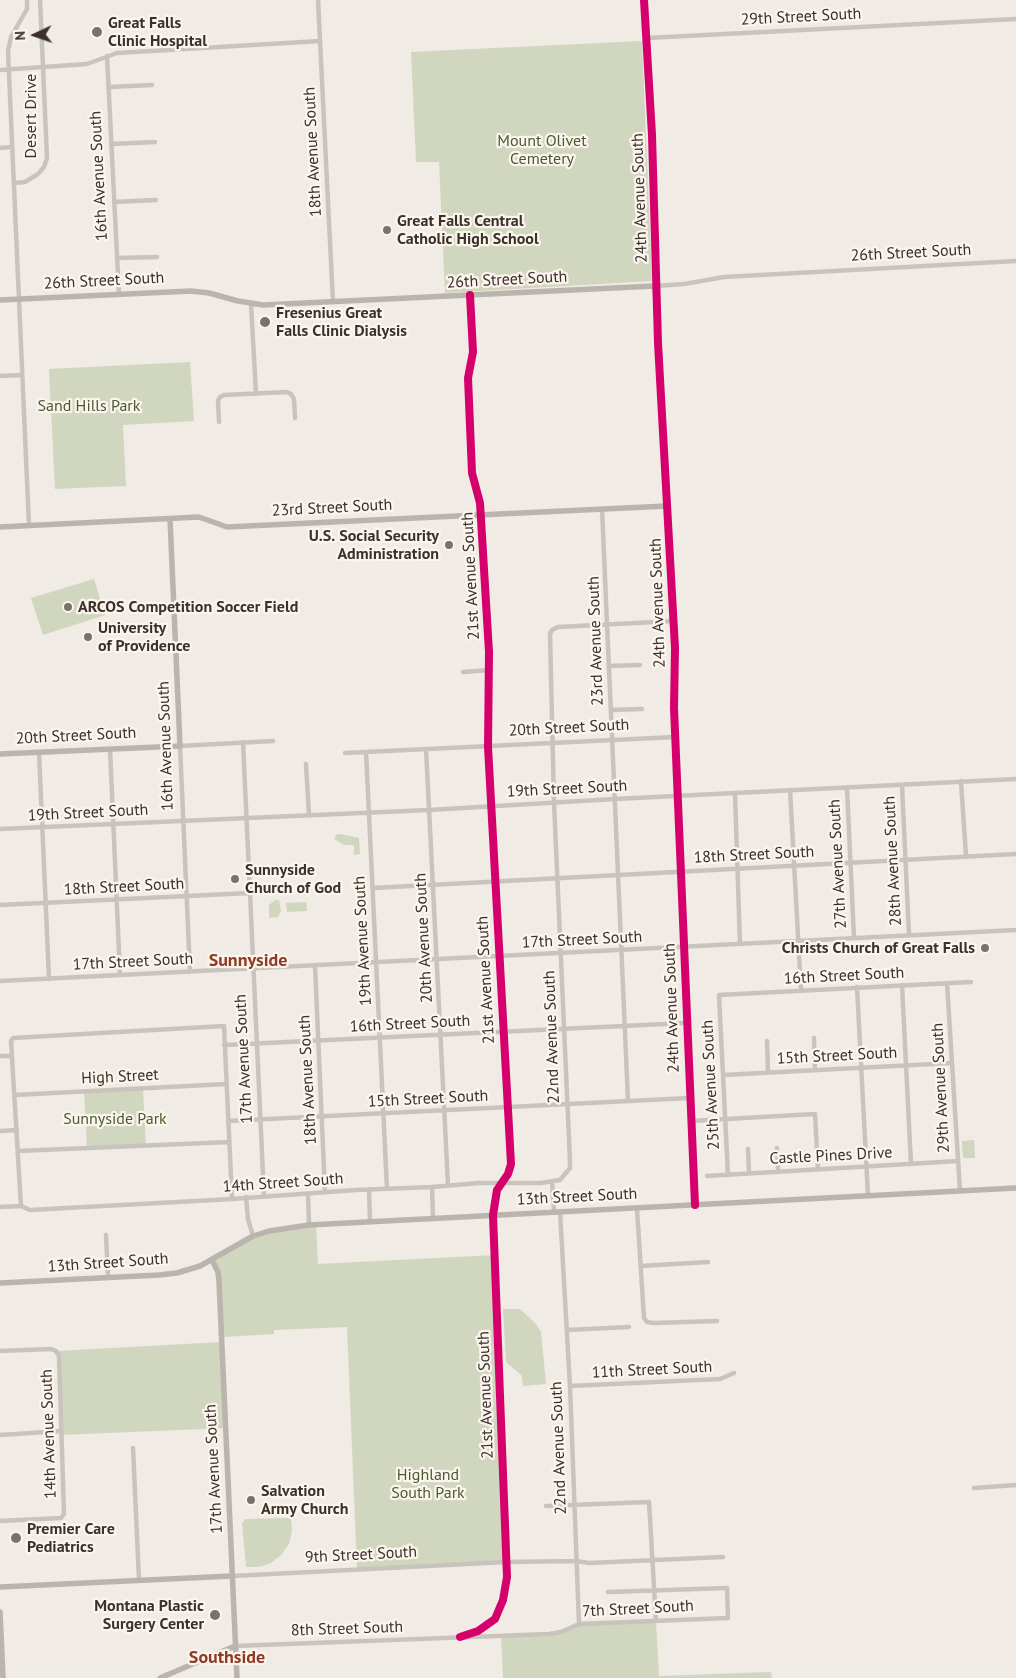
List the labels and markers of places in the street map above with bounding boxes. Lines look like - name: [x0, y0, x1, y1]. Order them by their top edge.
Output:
- place label: Great Falls Clinic Hospital: [108, 13, 207, 51]
- marker: Great Falls Clinic Hospital: [90, 25, 104, 39]
- place label: Great Falls Central Catholic High School: [397, 211, 539, 249]
- marker: Great Falls Central Catholic High School: [381, 224, 393, 236]
- place label: Fresenius Great Falls Clinic Dialysis: [276, 303, 407, 341]
- marker: Fresenius Great Falls Clinic Dialysis: [258, 315, 272, 329]
- place label: U.S. Social Security Administration: [309, 526, 439, 564]
- marker: U.S. Social Security Administration: [443, 539, 455, 551]
- place label: ARCOS Competition Soccer Field: [78, 597, 298, 617]
- marker: ARCOS Competition Soccer Field: [62, 601, 74, 613]
- place label: University of Providence: [98, 618, 190, 656]
- marker: University of Providence: [82, 631, 94, 643]
- place label: Sunnyside Church of God: [245, 860, 341, 898]
- marker: Sunnyside Church of God: [229, 873, 241, 885]
- place label: Christs Church of Great Falls: [782, 938, 975, 958]
- marker: Christs Church of Great Falls: [979, 942, 991, 954]
- place label: Salvation Army Church: [261, 1481, 348, 1519]
- marker: Salvation Army Church: [245, 1494, 257, 1506]
- place label: Premier Care Pediatrics: [27, 1519, 115, 1557]
- marker: Premier Care Pediatrics: [9, 1531, 23, 1545]
- place label: Montana Plastic Surgery Center: [94, 1596, 204, 1634]
- marker: Montana Plastic Surgery Center: [208, 1608, 222, 1622]

